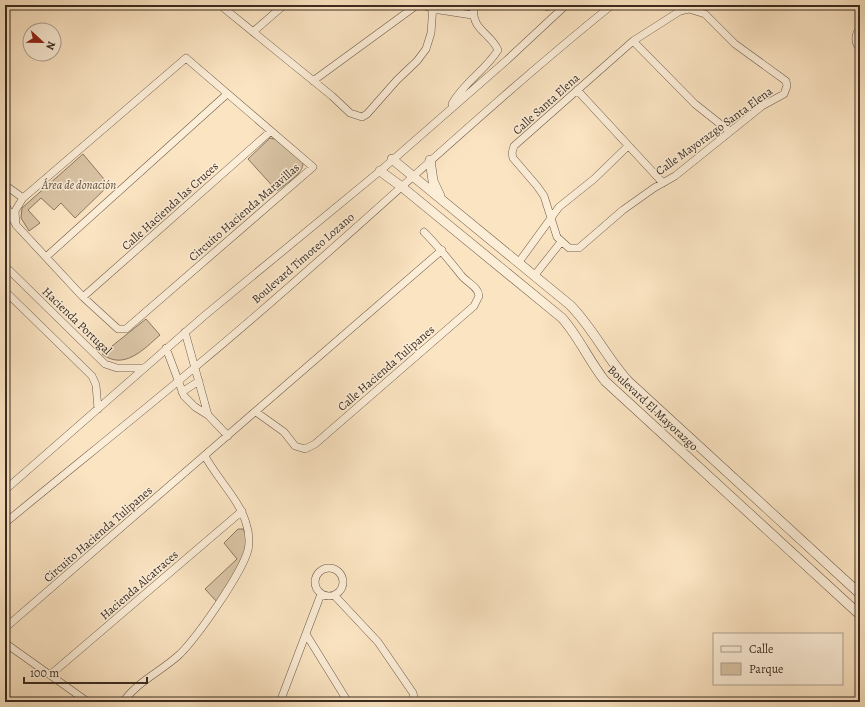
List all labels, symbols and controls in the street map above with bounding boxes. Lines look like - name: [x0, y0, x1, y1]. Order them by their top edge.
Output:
- north arrow: [22, 22, 62, 62]
- text: N: [42, 39, 59, 52]
- street label: Calle Santa Elena: [509, 70, 583, 138]
- street label: Calle Mayorazgo Santa Elena: [652, 83, 776, 179]
- street label: Calle Hacienda las Cruces: [118, 158, 222, 254]
- street label: Circuito Hacienda Maravillas: [185, 159, 303, 265]
- park label: Área de donación: [41, 177, 116, 193]
- street label: Boulevard Timoteo Lozano: [248, 209, 358, 307]
- street label: Hacienda Portugal: [39, 284, 115, 358]
- street label: Calle Hacienda Tulipanes: [334, 321, 438, 415]
- street label: Boulevard El Mayorazgo: [604, 362, 702, 454]
- street label: Circuito Hacienda Tulipanes: [40, 482, 156, 586]
- street label: Hacienda Alcatraces: [97, 546, 182, 623]
- legend: [713, 633, 843, 685]
- text: Calle: [749, 641, 773, 657]
- scale bar: [24, 659, 147, 685]
- text: Parque: [749, 661, 784, 677]
- text: 100 m: [30, 665, 59, 681]

